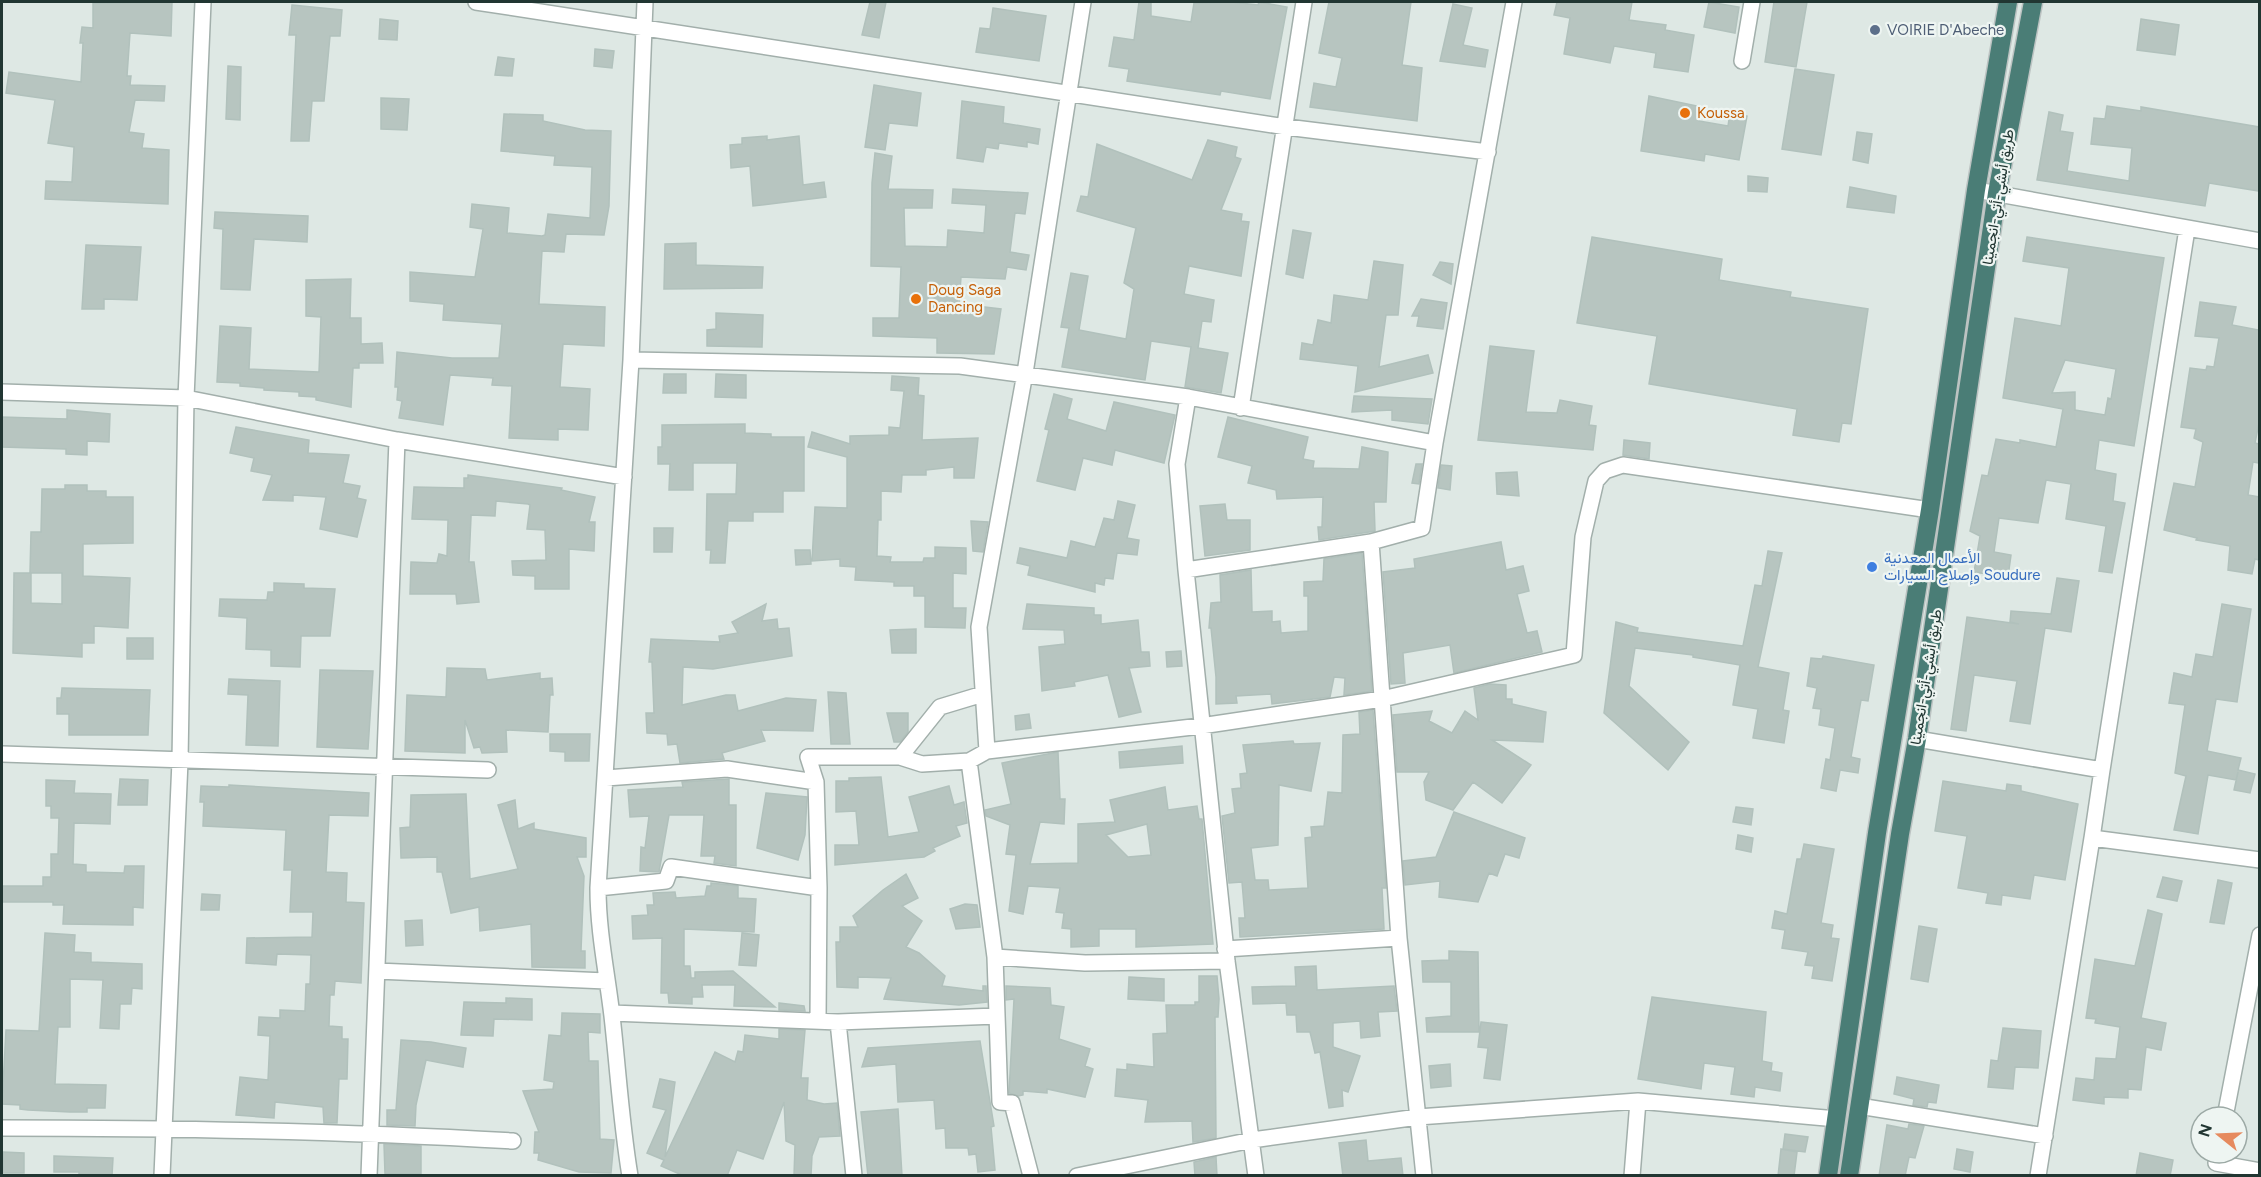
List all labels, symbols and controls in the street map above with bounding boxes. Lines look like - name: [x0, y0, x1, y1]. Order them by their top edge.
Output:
- place label: VOIRIE D'Abeche: [1887, 21, 2004, 39]
- marker: VOIRIE D'Abeche: [1868, 23, 1882, 37]
- place label: Koussa: [1697, 104, 1745, 122]
- marker: Koussa: [1678, 106, 1692, 120]
- street label: طريق أبشي-أتي-انجمينا: [1978, 128, 2022, 267]
- place label: Doug Saga Dancing: [928, 281, 1001, 316]
- marker: Doug Saga Dancing: [909, 292, 923, 306]
- place label: الأعمال المعدنية وإصلاح السيارات Soudure: [1884, 549, 2040, 586]
- marker: الأعمال المعدنية وإصلاح السيارات Soudure: [1865, 560, 1879, 574]
- street label: طريق أبشي-أتي-انجمينا: [1906, 608, 1950, 747]
- north arrow: [2189, 1105, 2249, 1165]
- text: N: [2194, 1122, 2216, 1139]

